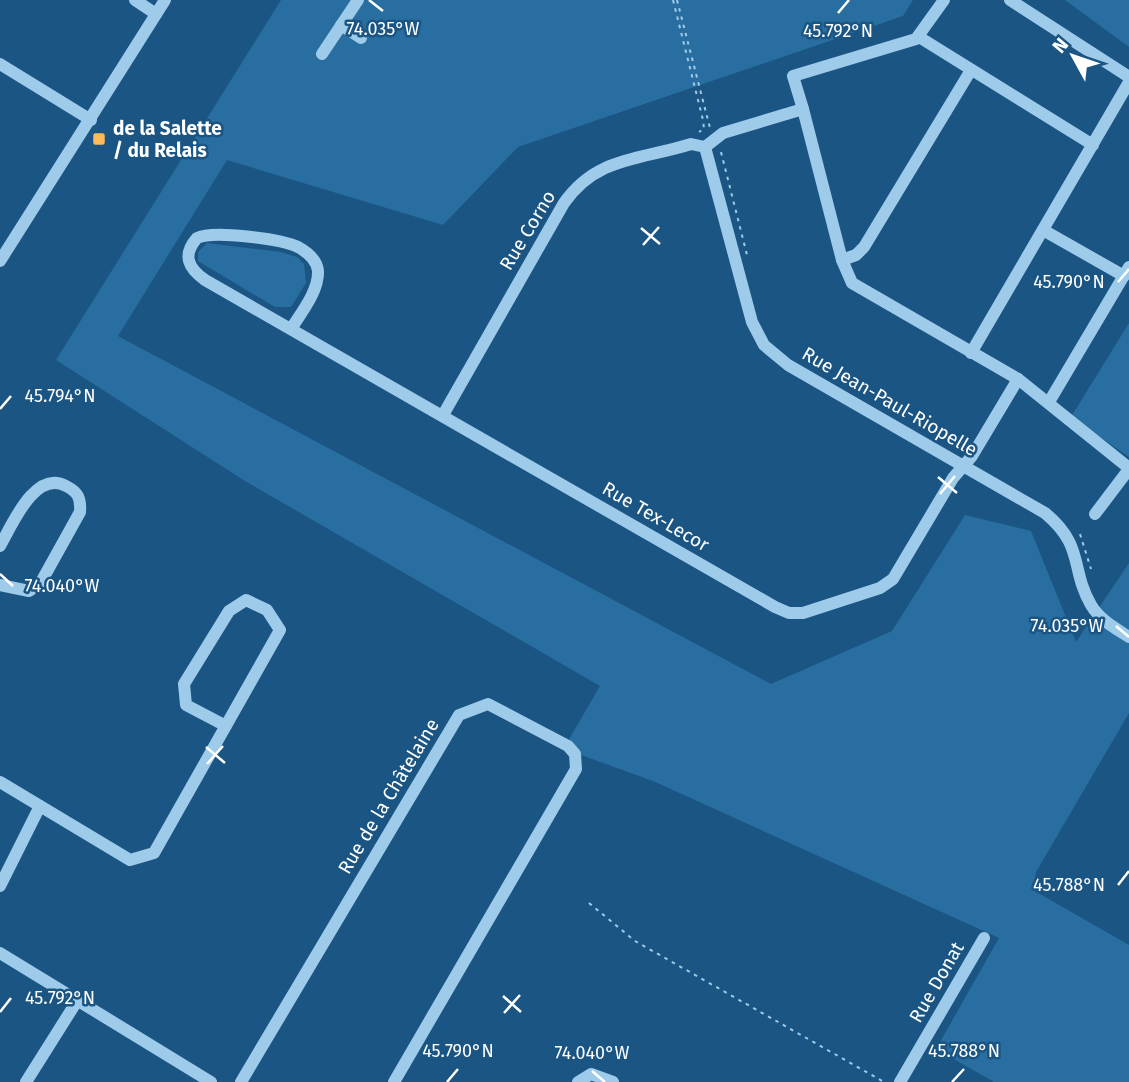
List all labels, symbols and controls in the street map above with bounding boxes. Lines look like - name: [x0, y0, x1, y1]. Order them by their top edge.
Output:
- text: 74.035°W: [347, 18, 420, 40]
- text: 45.792°N: [803, 20, 873, 42]
- north arrow: [1038, 21, 1108, 91]
- text: N: [1047, 33, 1073, 58]
- place label: de la Salette / du Relais: [113, 117, 222, 162]
- marker: de la Salette / du Relais: [91, 131, 107, 147]
- street label: Rue Corno: [495, 186, 560, 274]
- text: 45.790°N: [1033, 271, 1105, 293]
- street label: Rue Jean-Paul-Riopelle: [798, 342, 981, 461]
- text: 45.794°N: [25, 385, 95, 407]
- street label: Rue Tex-Lecor: [598, 477, 714, 557]
- text: 74.040°W: [25, 575, 100, 597]
- text: 74.035°W: [1031, 615, 1104, 637]
- street label: Rue de la Châtelaine: [333, 714, 444, 878]
- text: 45.788°N: [1033, 874, 1105, 896]
- street label: Rue Donat: [904, 938, 969, 1027]
- text: 45.792°N: [25, 987, 95, 1009]
- text: 45.790°N: [422, 1040, 494, 1062]
- text: 45.788°N: [928, 1040, 1000, 1062]
- text: 74.040°W: [555, 1042, 630, 1064]

